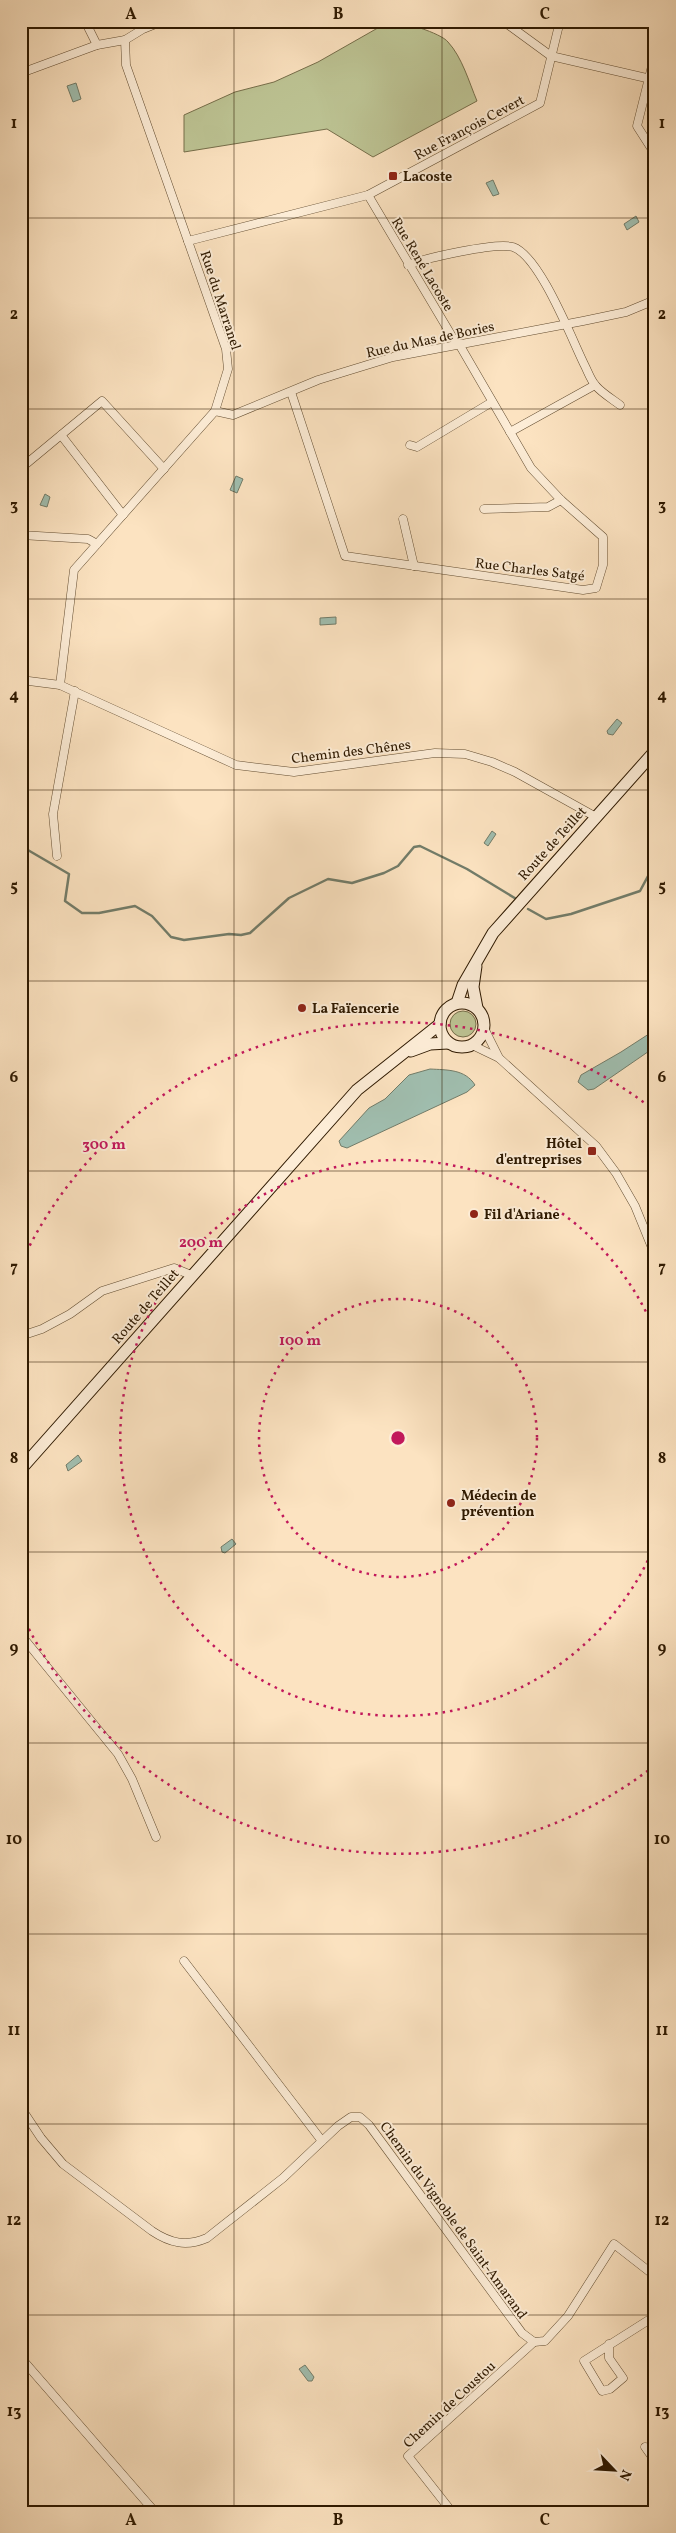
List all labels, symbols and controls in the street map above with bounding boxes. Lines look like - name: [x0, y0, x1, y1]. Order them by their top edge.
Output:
- text: A: [125, 4, 137, 26]
- text: B: [333, 4, 344, 26]
- text: C: [540, 4, 550, 26]
- street label: Rue François Cevert: [411, 91, 528, 165]
- text: 1: [11, 113, 17, 135]
- text: 1: [659, 113, 665, 135]
- place label: Lacoste: [403, 168, 452, 187]
- marker: Lacoste: [387, 170, 399, 182]
- street label: Rue René Lacoste: [386, 214, 457, 316]
- street label: Rue du Marranel: [195, 248, 245, 353]
- text: 2: [10, 304, 18, 326]
- text: 2: [658, 304, 666, 326]
- street label: Rue du Mas de Bories: [365, 318, 496, 363]
- text: 3: [10, 495, 18, 517]
- text: 3: [658, 495, 666, 517]
- street label: Rue Charles Satgé: [474, 554, 586, 587]
- text: 4: [9, 685, 19, 707]
- text: 4: [657, 685, 667, 707]
- street label: Chemin des Chênes: [290, 736, 412, 769]
- street label: Route de Teillet: [515, 803, 592, 885]
- text: 5: [10, 876, 18, 898]
- text: 5: [658, 876, 666, 898]
- place label: La Faïencerie: [312, 1000, 399, 1019]
- marker: La Faïencerie: [296, 1002, 308, 1014]
- text: 6: [10, 1067, 19, 1089]
- text: 6: [658, 1067, 667, 1089]
- text: 300 m: [82, 1135, 126, 1156]
- place label: Hôtel d'entreprises: [496, 1135, 582, 1170]
- marker: Hôtel d'entreprises: [586, 1145, 598, 1157]
- place label: Fil d'Ariane: [484, 1206, 560, 1225]
- marker: Fil d'Ariane: [468, 1208, 480, 1220]
- text: 200 m: [179, 1233, 223, 1254]
- text: 7: [10, 1257, 18, 1279]
- text: 7: [658, 1257, 666, 1279]
- street label: Route de Teillet: [108, 1265, 184, 1349]
- text: 100 m: [279, 1331, 322, 1352]
- centre of rings: [389, 1429, 407, 1447]
- text: 8: [10, 1448, 18, 1470]
- text: 8: [658, 1448, 666, 1470]
- place label: Médecin de prévention: [461, 1487, 536, 1522]
- marker: Médecin de prévention: [445, 1497, 457, 1509]
- text: 9: [10, 1638, 19, 1660]
- text: 9: [658, 1638, 667, 1660]
- text: 10: [6, 1829, 22, 1851]
- text: 10: [654, 1829, 670, 1851]
- text: 11: [8, 2020, 20, 2042]
- text: 11: [656, 2020, 668, 2042]
- street label: Chemin du Vignoble de Saint-Amarand: [375, 2118, 531, 2324]
- text: 12: [7, 2210, 21, 2232]
- text: 12: [655, 2210, 669, 2232]
- street label: Chemin de Coustou: [400, 2357, 500, 2453]
- text: 13: [7, 2401, 21, 2423]
- text: 13: [655, 2401, 669, 2423]
- north arrow: [588, 2446, 638, 2496]
- text: N: [614, 2466, 635, 2483]
- text: A: [125, 2510, 137, 2532]
- text: B: [333, 2510, 344, 2532]
- text: C: [540, 2510, 550, 2532]

